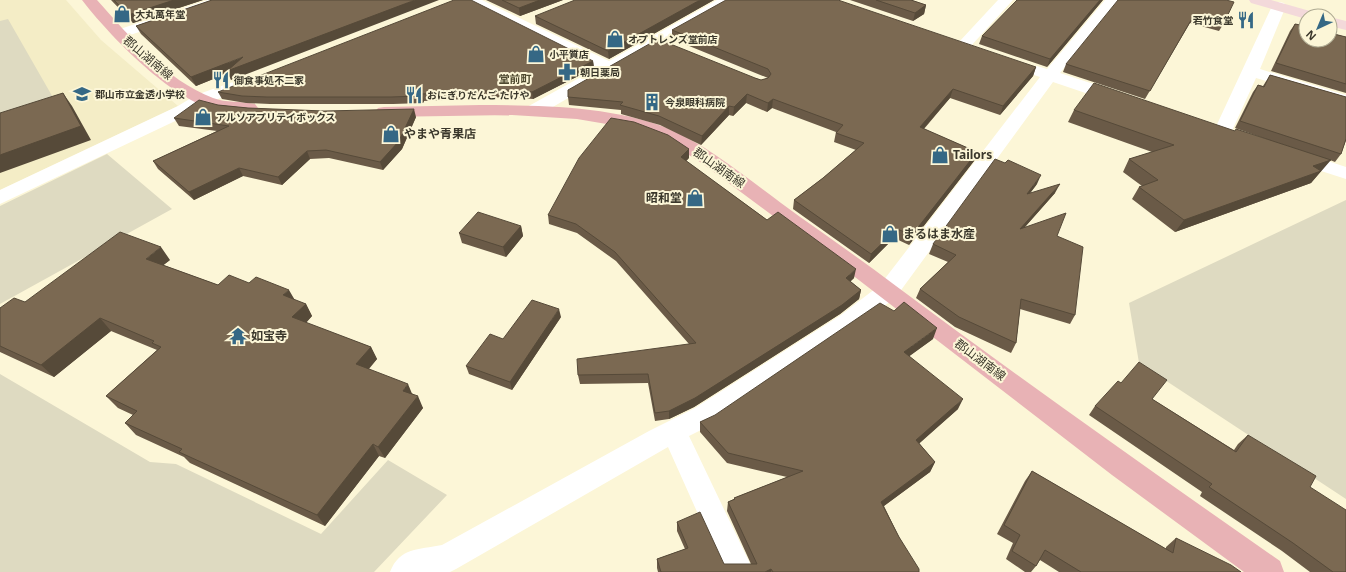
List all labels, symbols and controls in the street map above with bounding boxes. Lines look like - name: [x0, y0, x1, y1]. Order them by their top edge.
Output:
- shop icon: 大丸萬年堂: [112, 4, 132, 24]
- place label: 大丸萬年堂: [135, 7, 185, 21]
- north arrow: [1298, 8, 1338, 48]
- restaurant icon: 若竹食堂: [1236, 10, 1256, 30]
- place label: 若竹食堂: [1192, 13, 1233, 27]
- text: N: [1302, 27, 1319, 44]
- shop icon: オプトレンズ堂前店: [605, 29, 625, 49]
- street label: 郡山湖南線: [120, 32, 177, 83]
- place label: オプトレンズ堂前店: [628, 32, 718, 46]
- shop icon: 小平質店: [526, 44, 546, 64]
- place label: 小平質店: [549, 47, 589, 61]
- pharmacy icon: 朝日薬局: [557, 62, 577, 82]
- place label: 朝日薬局: [580, 65, 620, 79]
- restaurant icon: 御食事処不二家: [211, 70, 231, 90]
- district label: 堂前町: [499, 71, 532, 86]
- place label: 御食事処不二家: [233, 73, 304, 87]
- school or university icon: 郡山市立金透小学校: [72, 84, 92, 104]
- restaurant icon: おにぎりだんご たけや: [404, 85, 424, 105]
- place label: 郡山市立金透小学校: [95, 87, 185, 101]
- place label: おにぎりだんご たけや: [427, 88, 530, 102]
- building icon: 今泉眼科病院: [642, 92, 662, 112]
- place label: 今泉眼科病院: [665, 95, 725, 109]
- shop icon: アルソアプリテイボックス: [193, 107, 213, 127]
- place label: アルソアプリテイボックス: [216, 110, 336, 124]
- shop icon: やまや青果店: [381, 124, 401, 144]
- place label: やまや青果店: [404, 125, 476, 142]
- street label: 郡山湖南線: [690, 143, 749, 192]
- shop icon: Tailors: [930, 145, 950, 165]
- place label: Tailors: [953, 146, 992, 163]
- shop icon: 昭和堂: [685, 188, 705, 208]
- place label: 昭和堂: [646, 189, 682, 206]
- shop icon: まるはま水産: [880, 224, 900, 244]
- place label: まるはま水産: [903, 225, 975, 242]
- temple icon: 如宝寺: [228, 326, 248, 346]
- place label: 如宝寺: [251, 327, 287, 344]
- street label: 郡山湖南線: [951, 335, 1009, 384]

